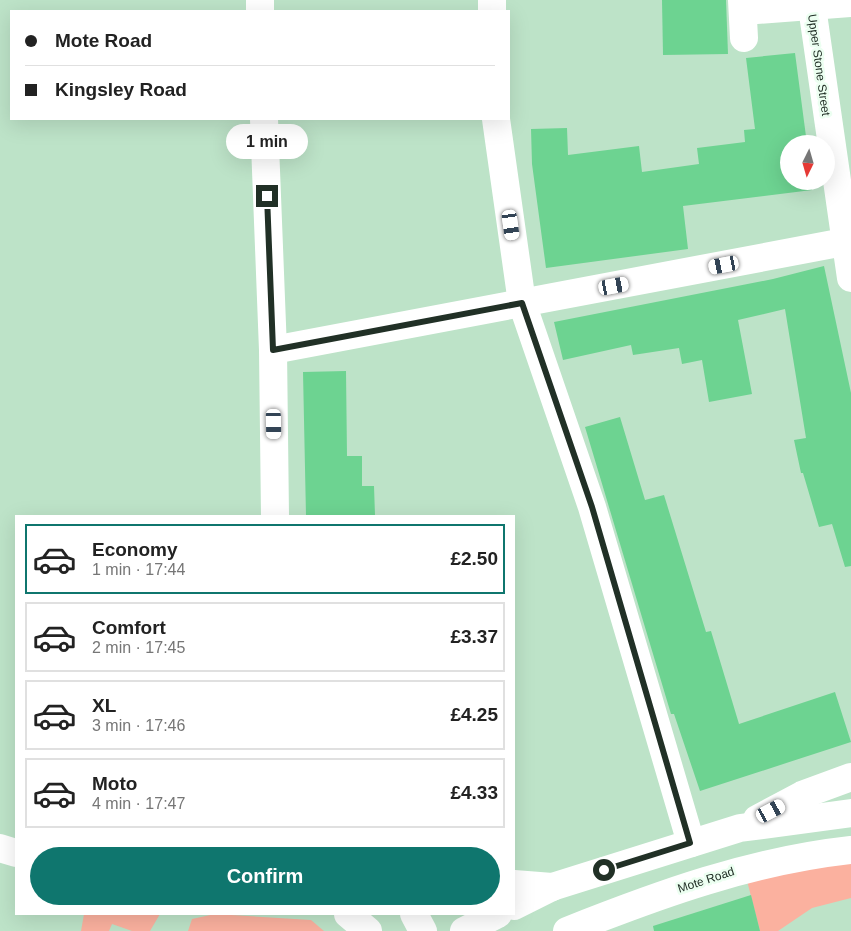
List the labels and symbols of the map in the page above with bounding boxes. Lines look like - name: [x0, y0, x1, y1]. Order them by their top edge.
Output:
- street label: Upper Stone Street: [805, 13, 833, 117]
- callout: 1 min: [226, 124, 308, 158]
- north arrow: [780, 135, 835, 190]
- route end: [256, 185, 278, 207]
- car: [501, 209, 520, 241]
- car: [707, 255, 740, 275]
- car: [597, 276, 630, 296]
- car: [266, 409, 281, 439]
- car: [754, 797, 787, 825]
- route start: [593, 859, 615, 881]
- street label: Mote Road: [676, 864, 736, 896]

